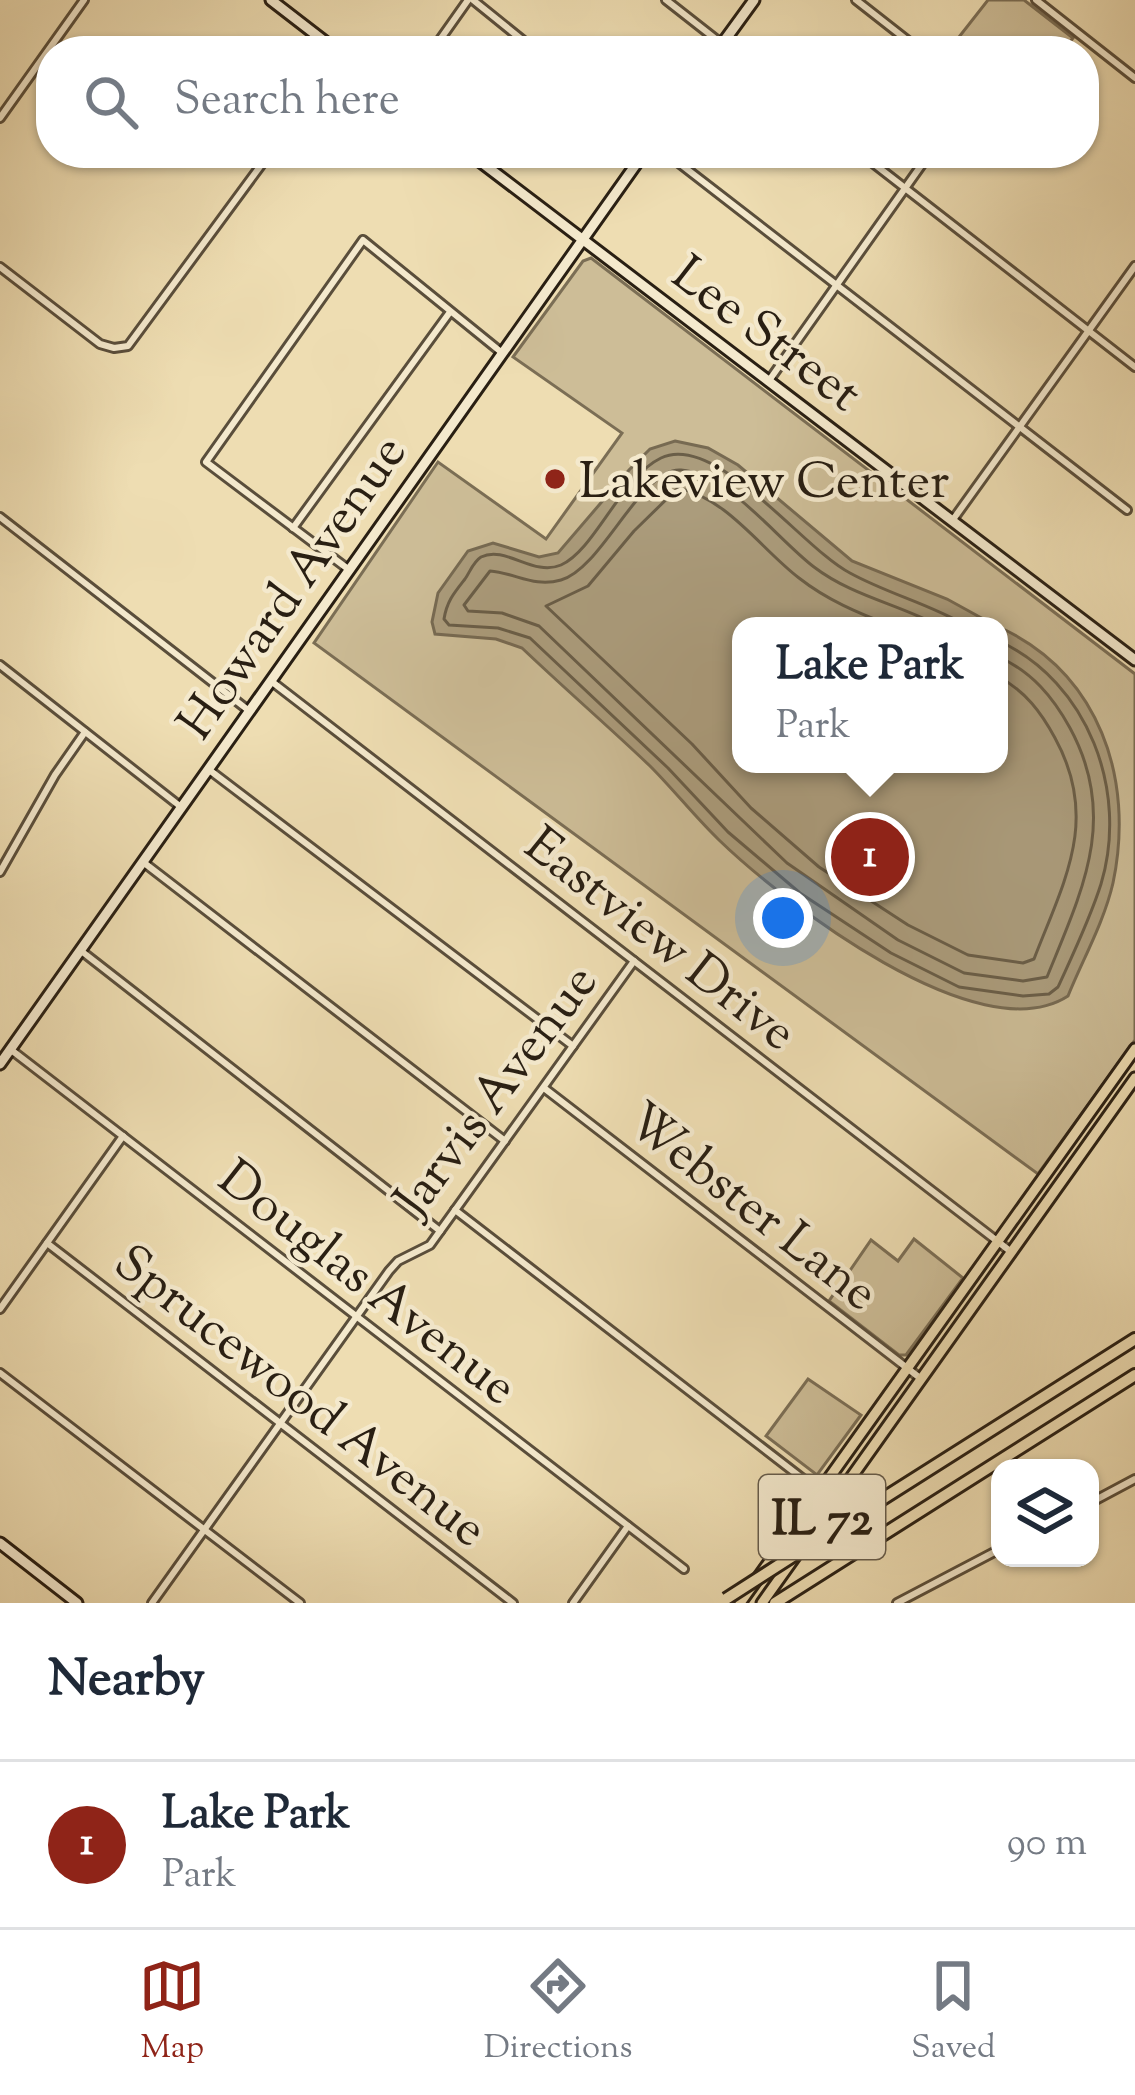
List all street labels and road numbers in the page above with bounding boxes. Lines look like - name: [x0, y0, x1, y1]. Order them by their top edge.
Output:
- street label: Lee Street: [655, 241, 875, 432]
- street label: Howard Avenue: [162, 422, 427, 756]
- street label: Eastview Drive: [507, 812, 810, 1071]
- street label: Jarvis Avenue: [377, 951, 618, 1236]
- street label: Webster Lane: [609, 1088, 892, 1331]
- street label: Douglas Avenue: [201, 1145, 531, 1425]
- street label: Sprucewood Avenue: [97, 1229, 501, 1567]
- road number: IL 72: [759, 1475, 885, 1559]

